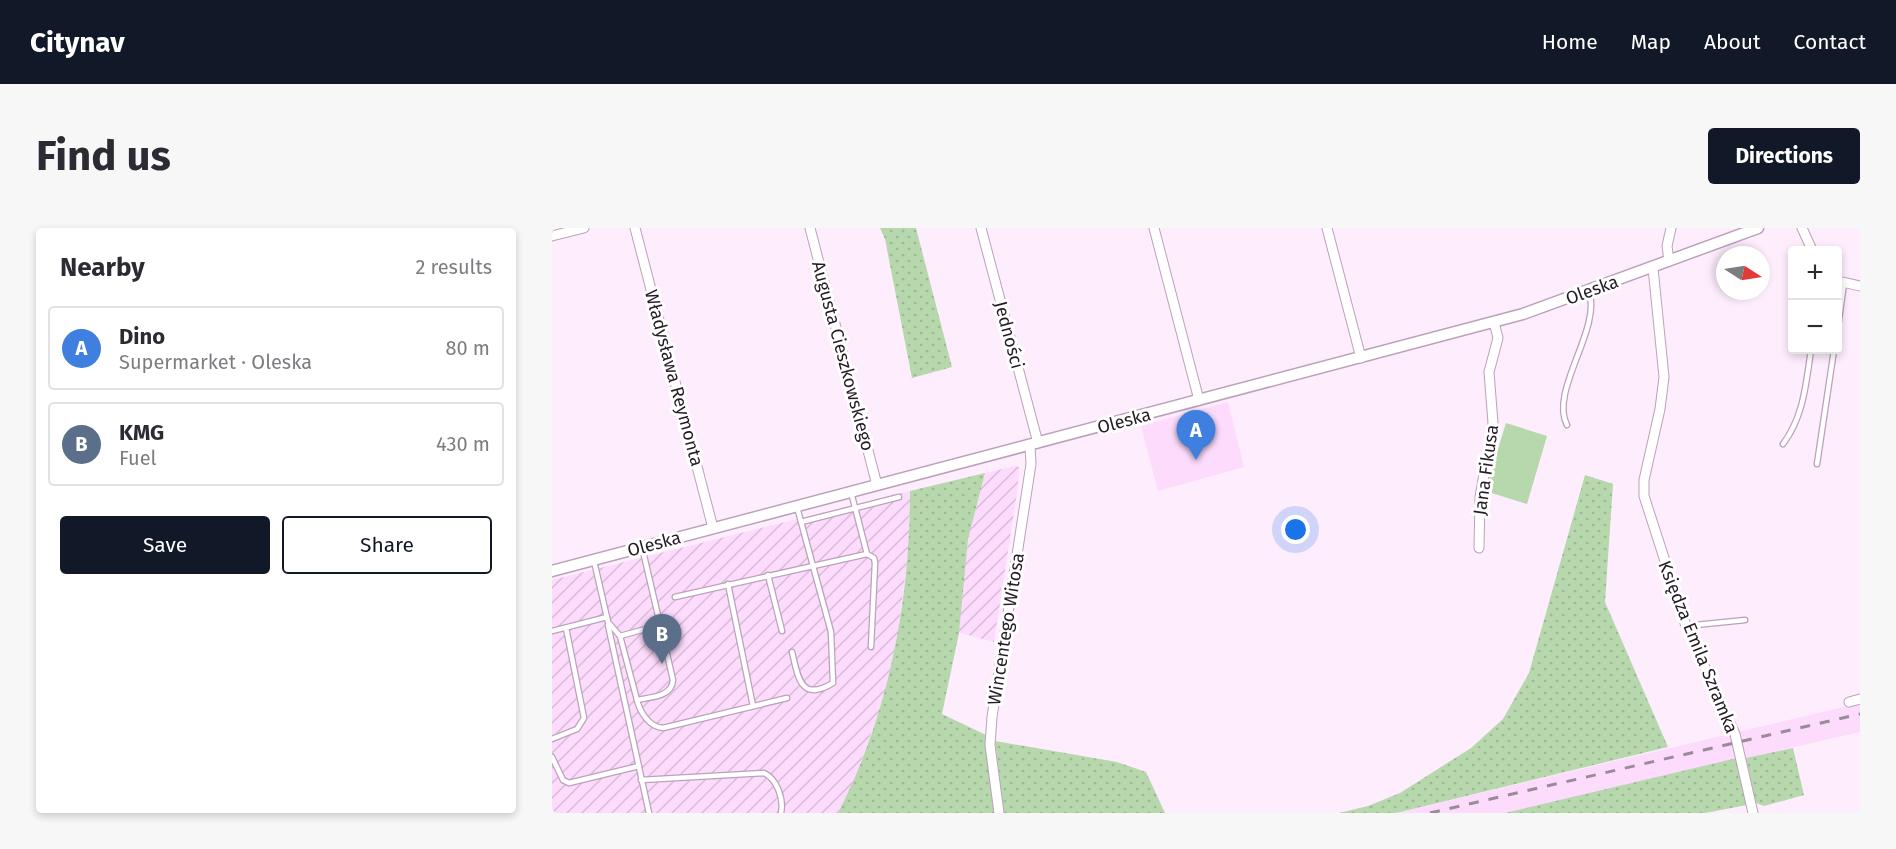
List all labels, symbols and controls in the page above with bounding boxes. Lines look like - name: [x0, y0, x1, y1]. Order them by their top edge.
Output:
- text: Citynav: [30, 26, 125, 59]
- text: Home: [1542, 29, 1598, 55]
- text: Map: [1631, 29, 1671, 55]
- text: About: [1704, 29, 1761, 55]
- text: Contact: [1794, 29, 1866, 55]
- button: Directions: [1708, 128, 1860, 184]
- text: Find us: [36, 131, 171, 181]
- north arrow: [1716, 246, 1770, 300]
- map controls: [1788, 246, 1842, 354]
- button: +: [1788, 246, 1842, 300]
- text: Nearby: [60, 252, 145, 283]
- text: 2 results: [415, 255, 492, 279]
- street label: Augusta Cieszkowskiego: [807, 259, 879, 453]
- street label: Oleska: [1563, 270, 1621, 310]
- street label: Władysława Reymonta: [640, 287, 708, 469]
- street label: Jedności: [989, 299, 1029, 371]
- button: −: [1788, 300, 1842, 354]
- text: Dino: [119, 323, 165, 350]
- text: A: [76, 336, 87, 360]
- text: 80 m: [445, 336, 490, 360]
- text: Supermarket · Oleska: [119, 350, 312, 374]
- street label: Oleska: [1095, 403, 1153, 439]
- pin: A: [1176, 410, 1216, 460]
- text: KMG: [119, 419, 164, 446]
- street label: Jana Fikusa: [1469, 423, 1503, 517]
- text: B: [75, 432, 88, 456]
- text: 430 m: [436, 432, 490, 456]
- text: Fuel: [119, 446, 156, 470]
- your location: [1281, 515, 1310, 544]
- button: Save: [60, 516, 270, 574]
- button: Share: [282, 516, 492, 574]
- street label: Oleska: [625, 526, 683, 562]
- street label: Wincentego Witosa: [983, 551, 1029, 707]
- street label: Księdza Emila Szramka: [1653, 557, 1743, 737]
- pin: B: [642, 614, 682, 664]

